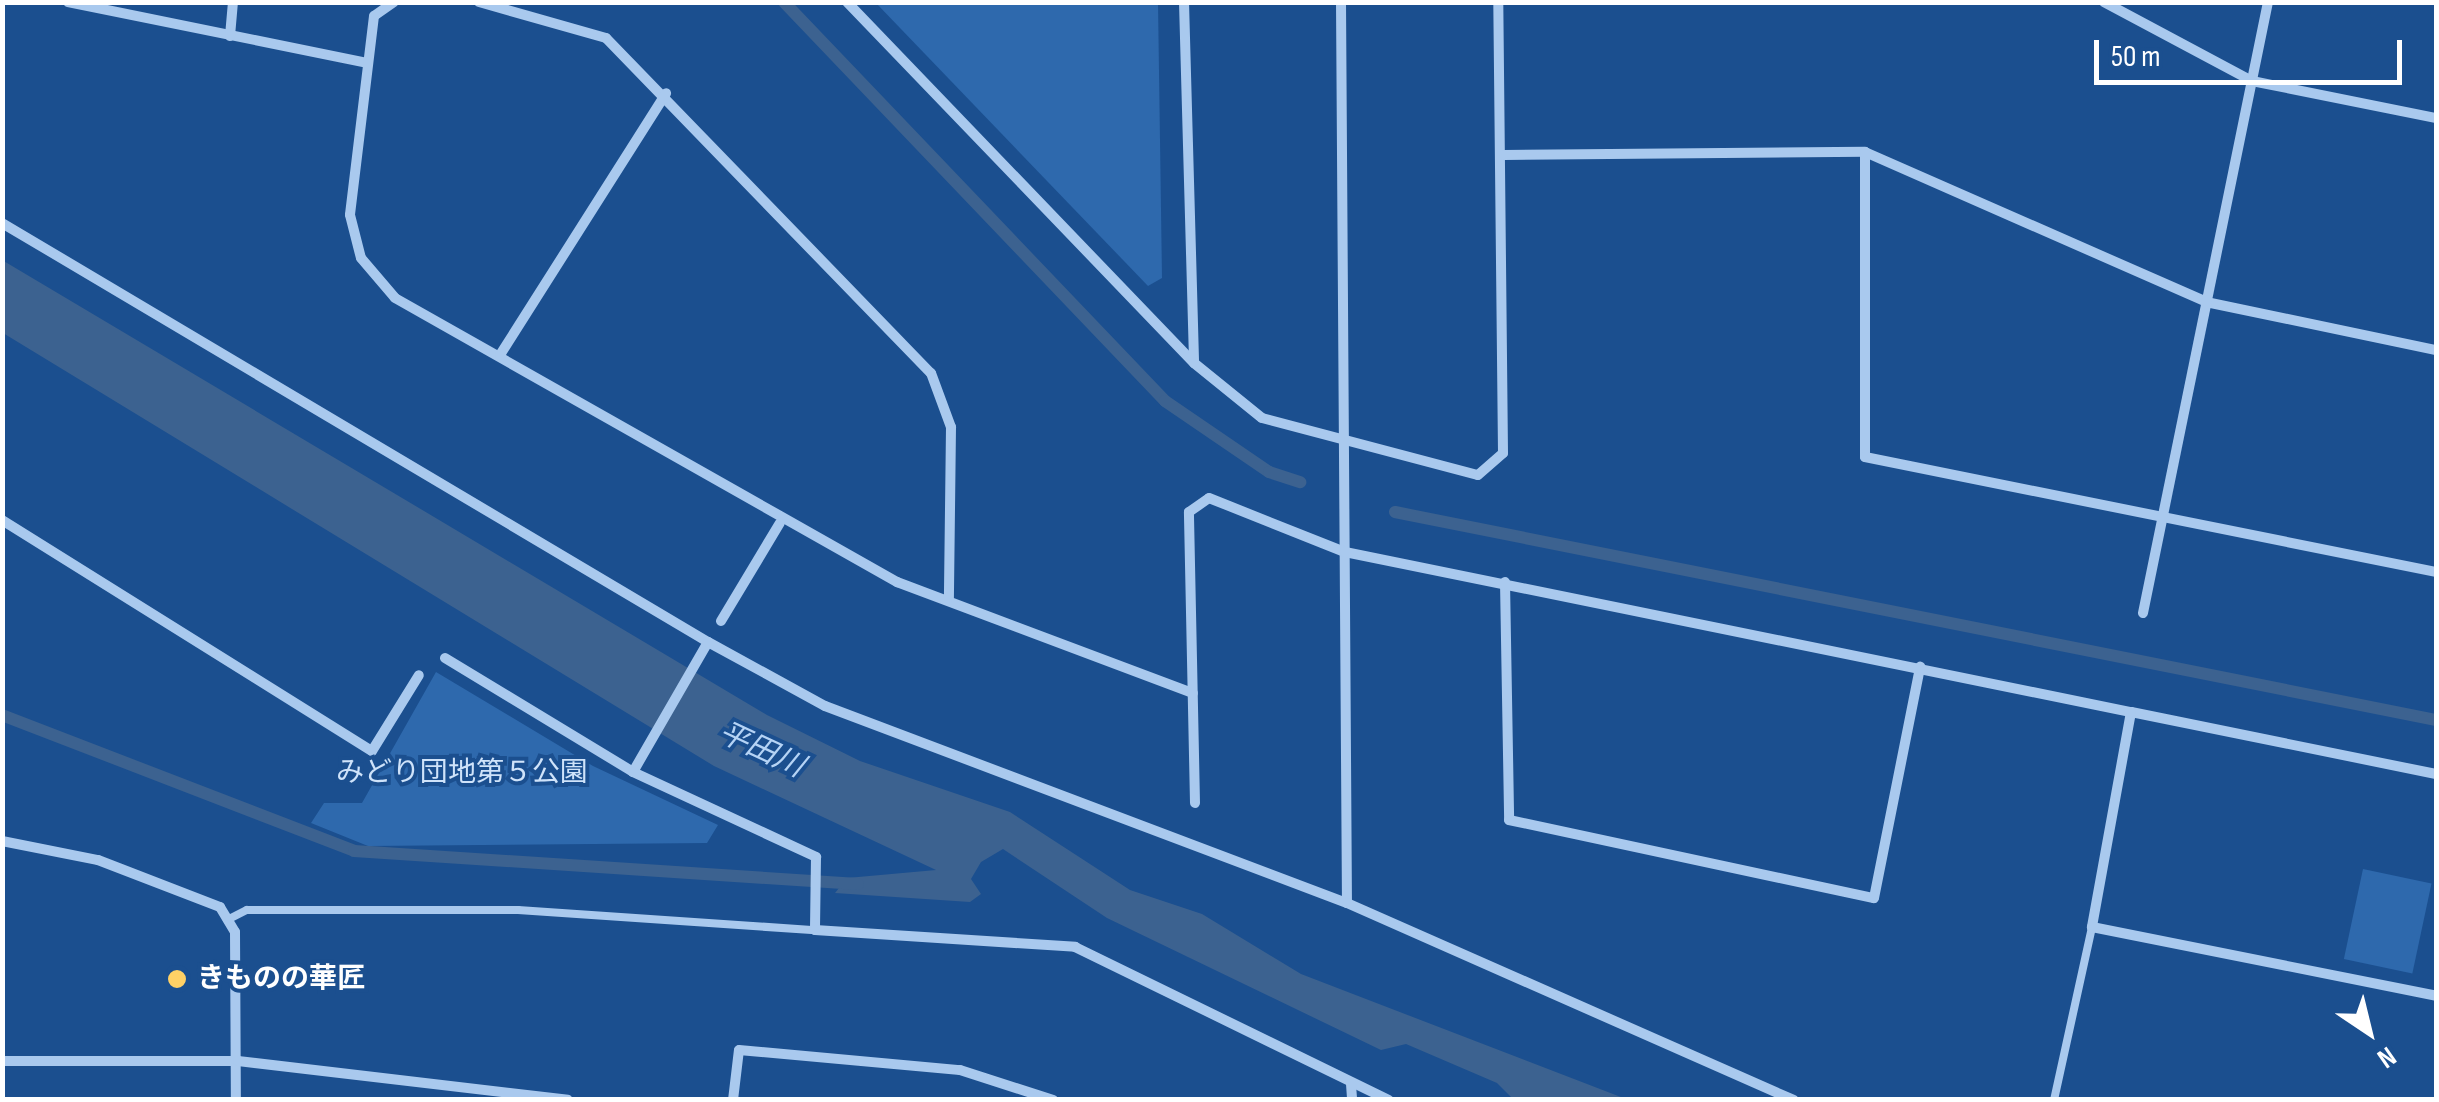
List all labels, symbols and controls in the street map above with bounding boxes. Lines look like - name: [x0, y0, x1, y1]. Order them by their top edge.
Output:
- scale bar: [2099, 20, 2406, 82]
- text: 50 m: [2111, 39, 2160, 75]
- water label: 平田川: [713, 715, 809, 785]
- park label: みどり団地第５公園: [336, 756, 588, 790]
- place label: きものの華匠: [197, 962, 365, 996]
- marker: きものの華匠: [166, 968, 188, 990]
- north arrow: [2319, 982, 2419, 1082]
- text: N: [2371, 1039, 2402, 1075]

